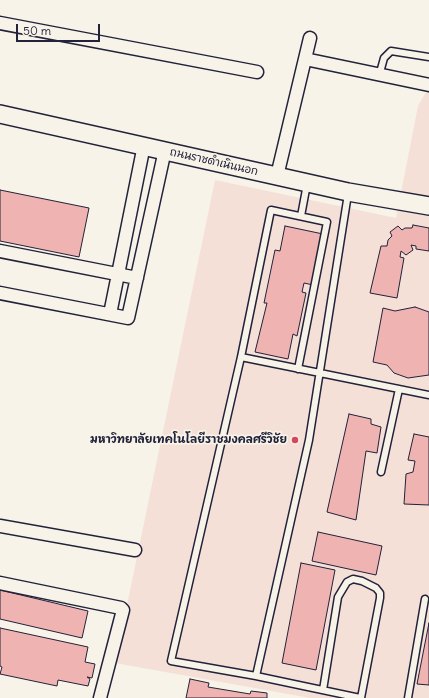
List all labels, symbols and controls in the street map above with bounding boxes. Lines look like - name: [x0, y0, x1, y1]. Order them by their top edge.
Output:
- scale bar: [18, 16, 102, 42]
- text: 50 m: [23, 23, 51, 38]
- street label: ถนนราชดำเนินนอก: [169, 145, 259, 179]
- place label: มหาวิทยาลัยเทคโนโลยีราชมงคลศรีวิชัย: [90, 433, 287, 447]
- marker: มหาวิทยาลัยเทคโนโลยีราชมงคลศรีวิชัย: [290, 435, 300, 445]

